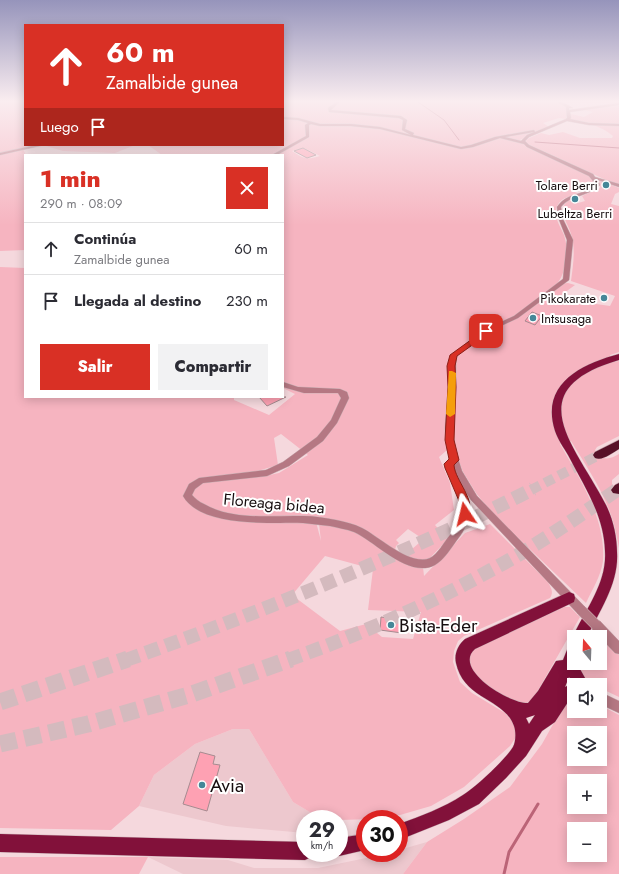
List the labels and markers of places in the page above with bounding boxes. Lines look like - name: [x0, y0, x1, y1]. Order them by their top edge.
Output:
- place label: Tolare Berri: [536, 176, 598, 195]
- marker: Tolare Berri: [601, 180, 611, 190]
- marker: Lubeltza Berri: [570, 194, 580, 204]
- place label: Lubeltza Berri: [537, 204, 613, 223]
- place label: Pikokarate: [540, 289, 596, 308]
- marker: Pikokarate: [599, 293, 609, 303]
- place label: Intsusaga: [541, 309, 591, 328]
- marker: Intsusaga: [528, 313, 538, 323]
- pin: [469, 314, 503, 348]
- place label: Bista-Eder: [399, 612, 478, 639]
- marker: Bista-Eder: [386, 620, 396, 630]
- place label: Avia: [210, 772, 244, 799]
- marker: Avia: [197, 780, 207, 790]

